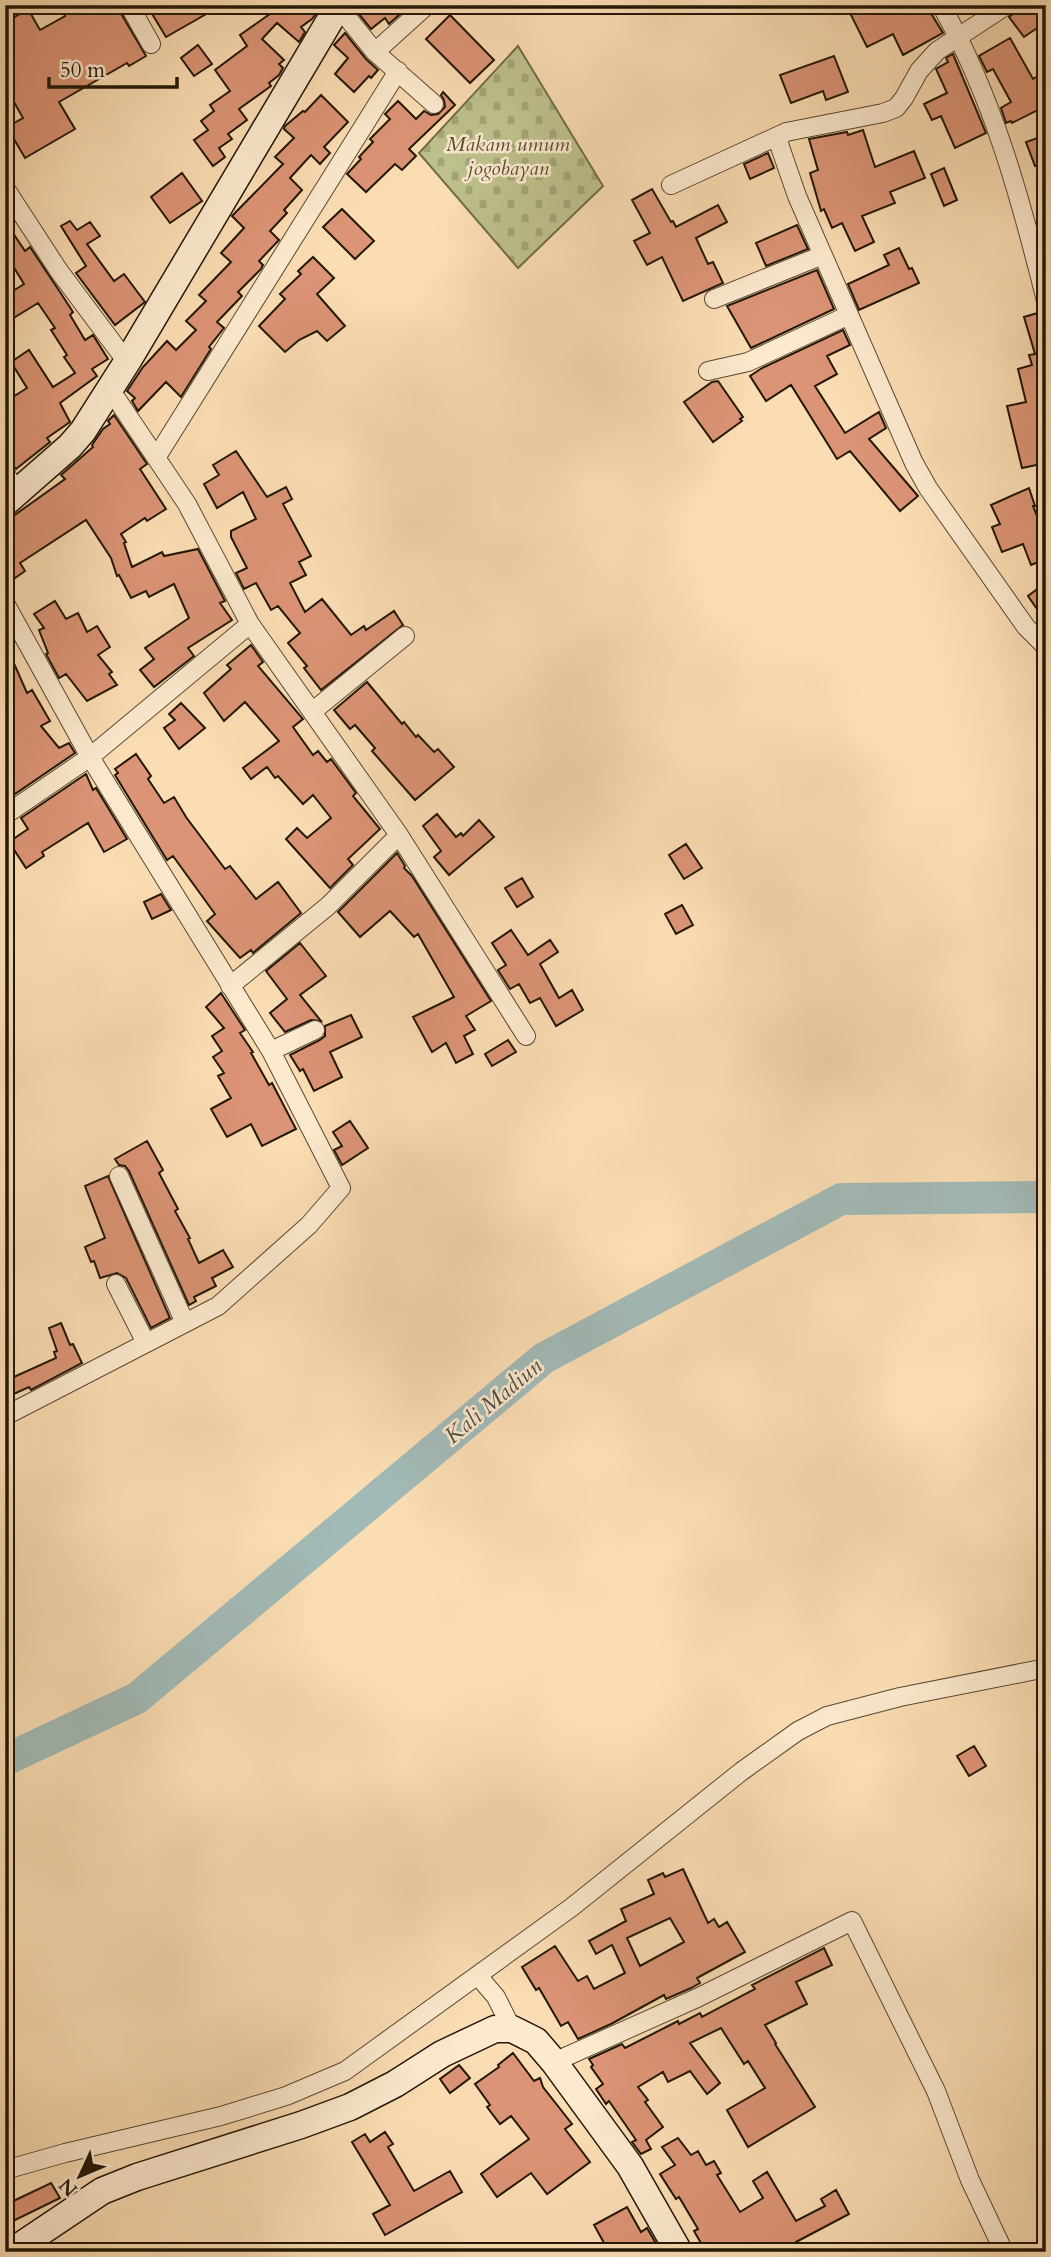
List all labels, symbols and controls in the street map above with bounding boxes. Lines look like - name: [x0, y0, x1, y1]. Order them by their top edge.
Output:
- scale bar: [49, 46, 177, 90]
- text: 50 m: [60, 56, 105, 85]
- park label: Makam umum jogobayan: [446, 130, 570, 183]
- water label: Kali Madiun: [438, 1351, 549, 1451]
- north arrow: [46, 2142, 116, 2212]
- text: N: [53, 2172, 84, 2202]

